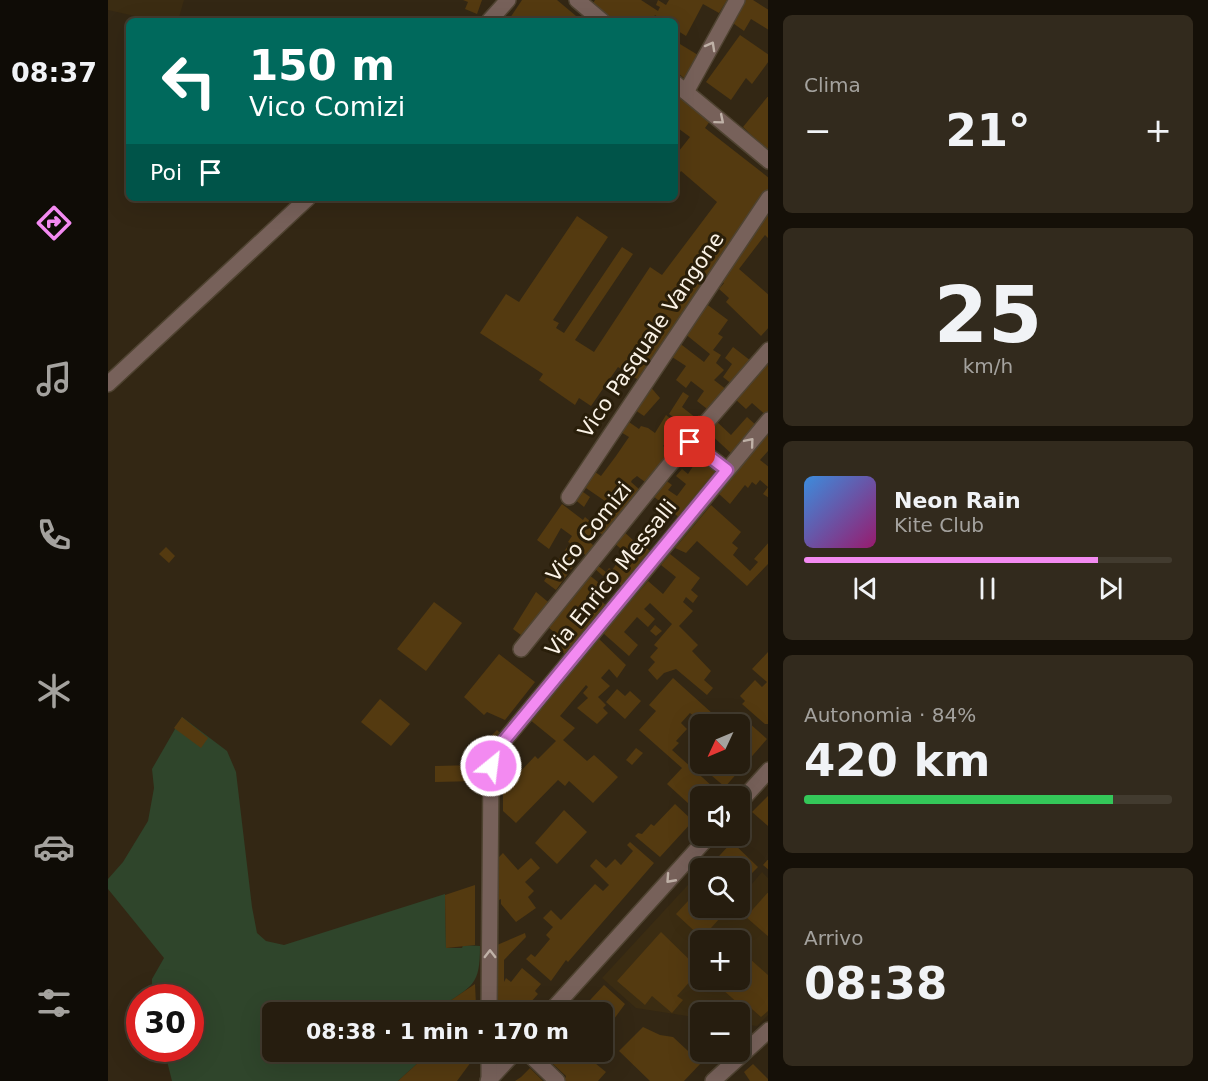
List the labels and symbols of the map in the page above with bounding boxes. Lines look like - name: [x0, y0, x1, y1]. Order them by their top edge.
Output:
- one-way arrow: [704, 42, 715, 52]
- one-way arrow: [713, 113, 724, 124]
- street label: Vico Pasquale Vangone: [573, 228, 729, 442]
- pin: [664, 416, 715, 467]
- one-way arrow: [743, 438, 754, 449]
- street label: Vico Comizi: [541, 477, 637, 587]
- street label: Via Enrico Messalli: [540, 495, 682, 661]
- north arrow: [690, 714, 750, 774]
- position arrow: [459, 734, 523, 798]
- one-way arrow: [666, 872, 677, 883]
- one-way arrow: [484, 950, 496, 959]
- speed limit sign: 30: [126, 984, 204, 1062]

